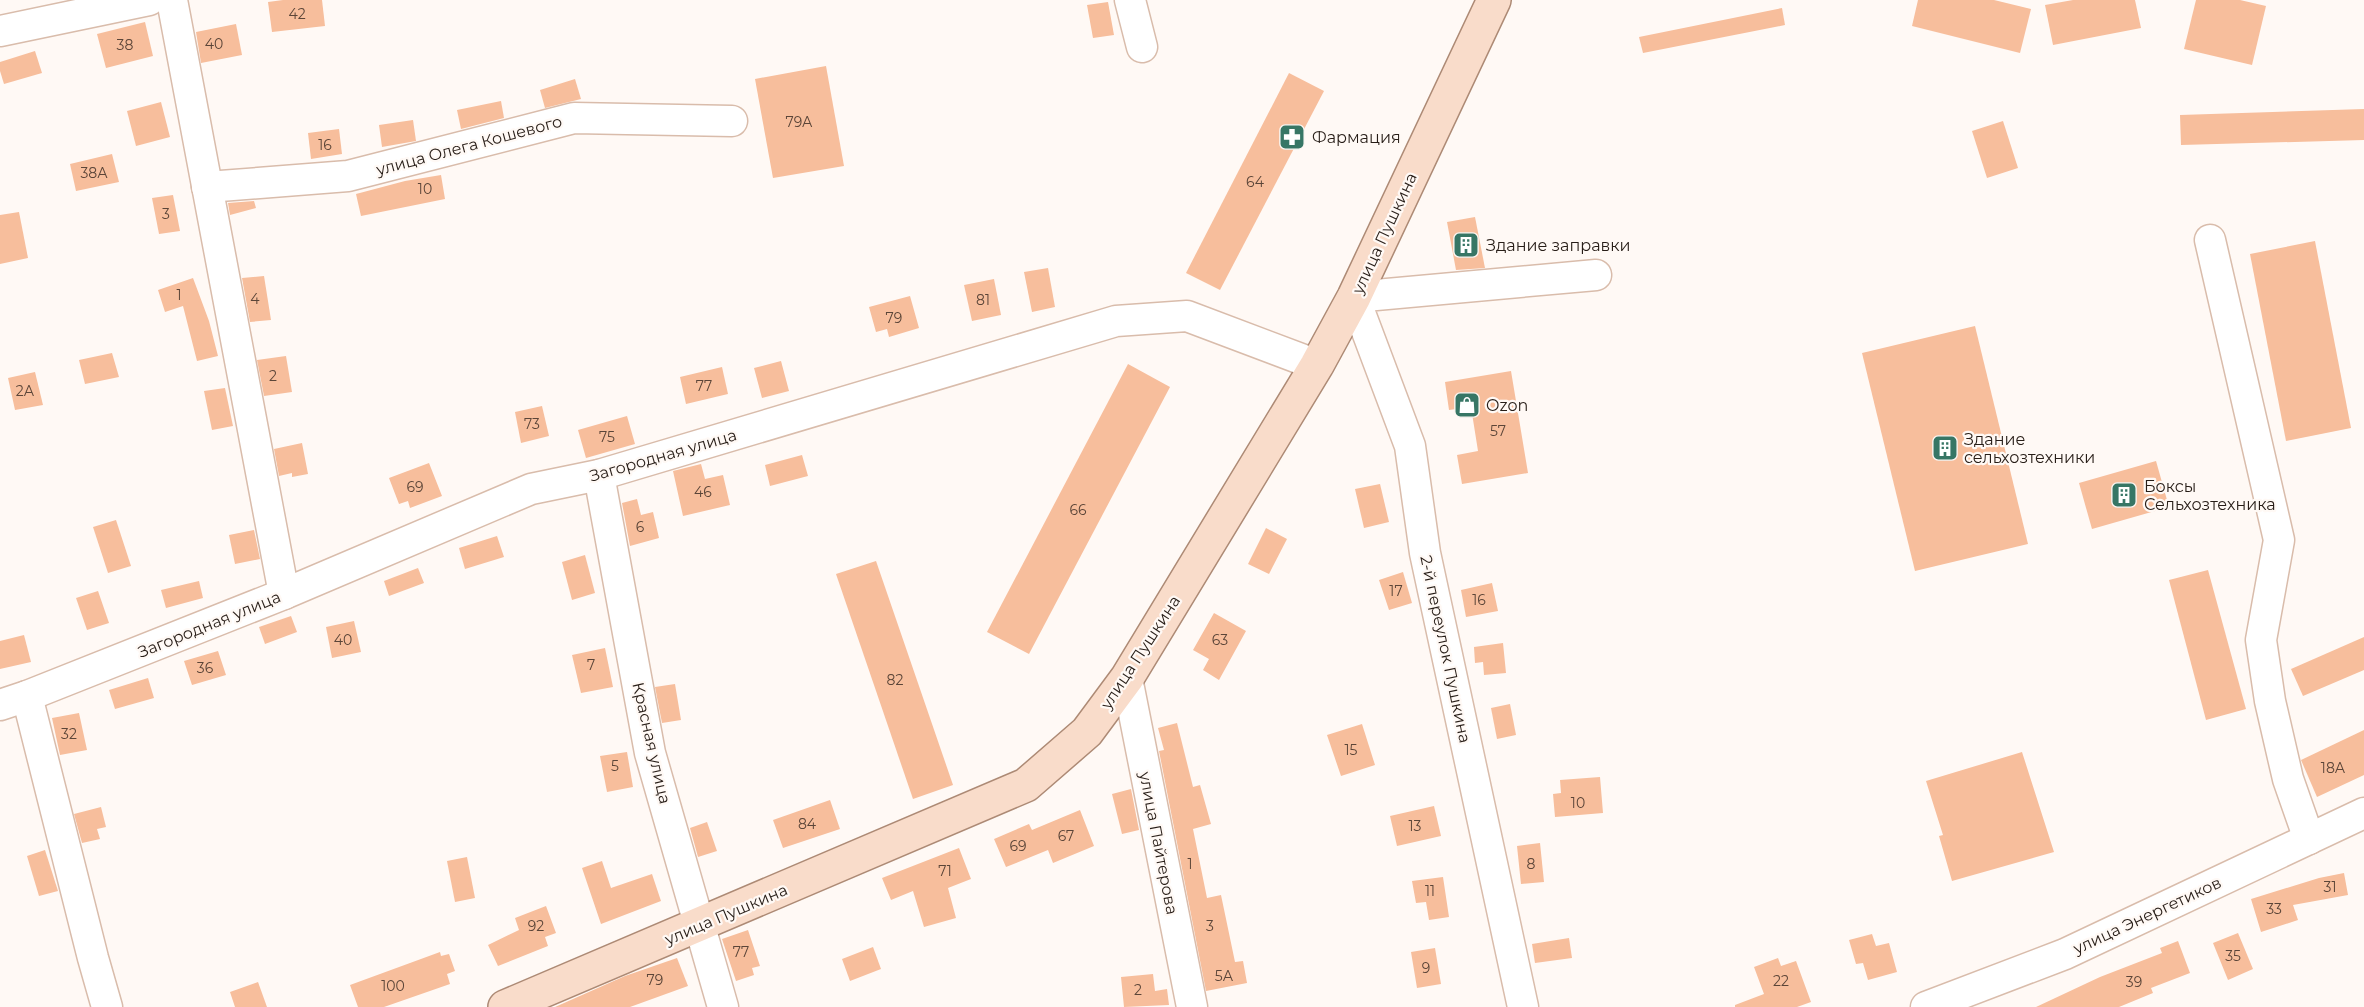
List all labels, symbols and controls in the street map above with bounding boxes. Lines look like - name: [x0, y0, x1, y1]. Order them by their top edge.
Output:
- house number: 42: [288, 5, 306, 23]
- house number: 40: [205, 35, 223, 53]
- house number: 38: [117, 36, 133, 54]
- street label: улица Олега Кошевого: [373, 112, 564, 180]
- house number: 79А: [785, 113, 813, 131]
- pharmacy icon: Фармация: [1277, 122, 1307, 152]
- place label: Фармация: [1312, 128, 1401, 147]
- house number: 16: [318, 136, 332, 154]
- house number: 38А: [80, 164, 108, 182]
- street label: улица Пушкина: [1348, 170, 1421, 298]
- house number: 64: [1246, 173, 1265, 191]
- house number: 10: [418, 180, 432, 198]
- house number: 3: [162, 205, 170, 223]
- building icon: Здание заправки: [1451, 230, 1481, 260]
- place label: Здание заправки: [1486, 236, 1631, 255]
- house number: 1: [176, 286, 182, 304]
- house number: 4: [250, 290, 260, 308]
- house number: 81: [976, 291, 990, 309]
- house number: 79: [886, 309, 902, 327]
- house number: 2: [269, 367, 277, 385]
- house number: 77: [696, 377, 712, 395]
- house number: 2А: [16, 382, 35, 400]
- shop icon: Ozon: [1452, 390, 1482, 420]
- place label: Ozon: [1486, 396, 1528, 415]
- house number: 73: [524, 415, 540, 433]
- house number: 57: [1490, 422, 1506, 440]
- street label: Загородная улица: [587, 425, 739, 486]
- house number: 75: [599, 428, 615, 446]
- place label: Здание сельхозтехники: [1964, 430, 2095, 467]
- building icon: Здание сельхозтехники: [1930, 433, 1960, 463]
- place label: Боксы Сельхозтехника: [2144, 477, 2276, 514]
- house number: 69: [406, 478, 424, 496]
- building icon: Боксы Сельхозтехника: [2109, 480, 2139, 510]
- house number: 46: [694, 483, 712, 501]
- house number: 66: [1069, 501, 1087, 519]
- house number: 6: [636, 518, 645, 536]
- street label: 2-й переулок Пушкина: [1416, 554, 1475, 745]
- house number: 17: [1389, 582, 1403, 600]
- street label: Загородная улица: [135, 587, 283, 662]
- house number: 16: [1472, 591, 1486, 609]
- street label: улица Пушкина: [1096, 592, 1184, 713]
- house number: 40: [334, 631, 352, 649]
- house number: 63: [1212, 631, 1228, 649]
- house number: 7: [587, 656, 595, 674]
- house number: 36: [197, 659, 214, 677]
- house number: 82: [887, 671, 903, 689]
- street label: Красная улица: [628, 680, 675, 806]
- house number: 32: [61, 725, 77, 743]
- house number: 15: [1345, 741, 1358, 759]
- house number: 5: [611, 757, 619, 775]
- house number: 18А: [2321, 759, 2346, 777]
- street label: улица Пайтерова: [1135, 769, 1182, 916]
- house number: 10: [1571, 794, 1585, 812]
- house number: 84: [798, 815, 817, 833]
- house number: 13: [1409, 817, 1422, 835]
- house number: 67: [1058, 827, 1074, 845]
- house number: 69: [1009, 837, 1027, 855]
- house number: 1: [1187, 855, 1193, 873]
- house number: 8: [1527, 855, 1536, 873]
- house number: 71: [938, 862, 952, 880]
- street label: улица Энергетиков: [2069, 873, 2224, 959]
- house number: 31: [2324, 878, 2336, 896]
- street label: улица Пушкина: [661, 880, 790, 949]
- house number: 11: [1425, 882, 1435, 900]
- house number: 33: [2266, 900, 2282, 918]
- house number: 92: [528, 917, 544, 935]
- house number: 3: [1206, 917, 1214, 935]
- house number: 77: [733, 943, 749, 961]
- house number: 35: [2225, 947, 2241, 965]
- house number: 9: [1422, 959, 1430, 977]
- house number: 5А: [1215, 967, 1234, 985]
- house number: 79: [647, 971, 663, 989]
- house number: 22: [1773, 972, 1789, 990]
- house number: 39: [2126, 973, 2142, 991]
- house number: 100: [381, 977, 405, 995]
- house number: 2: [1134, 981, 1142, 999]

